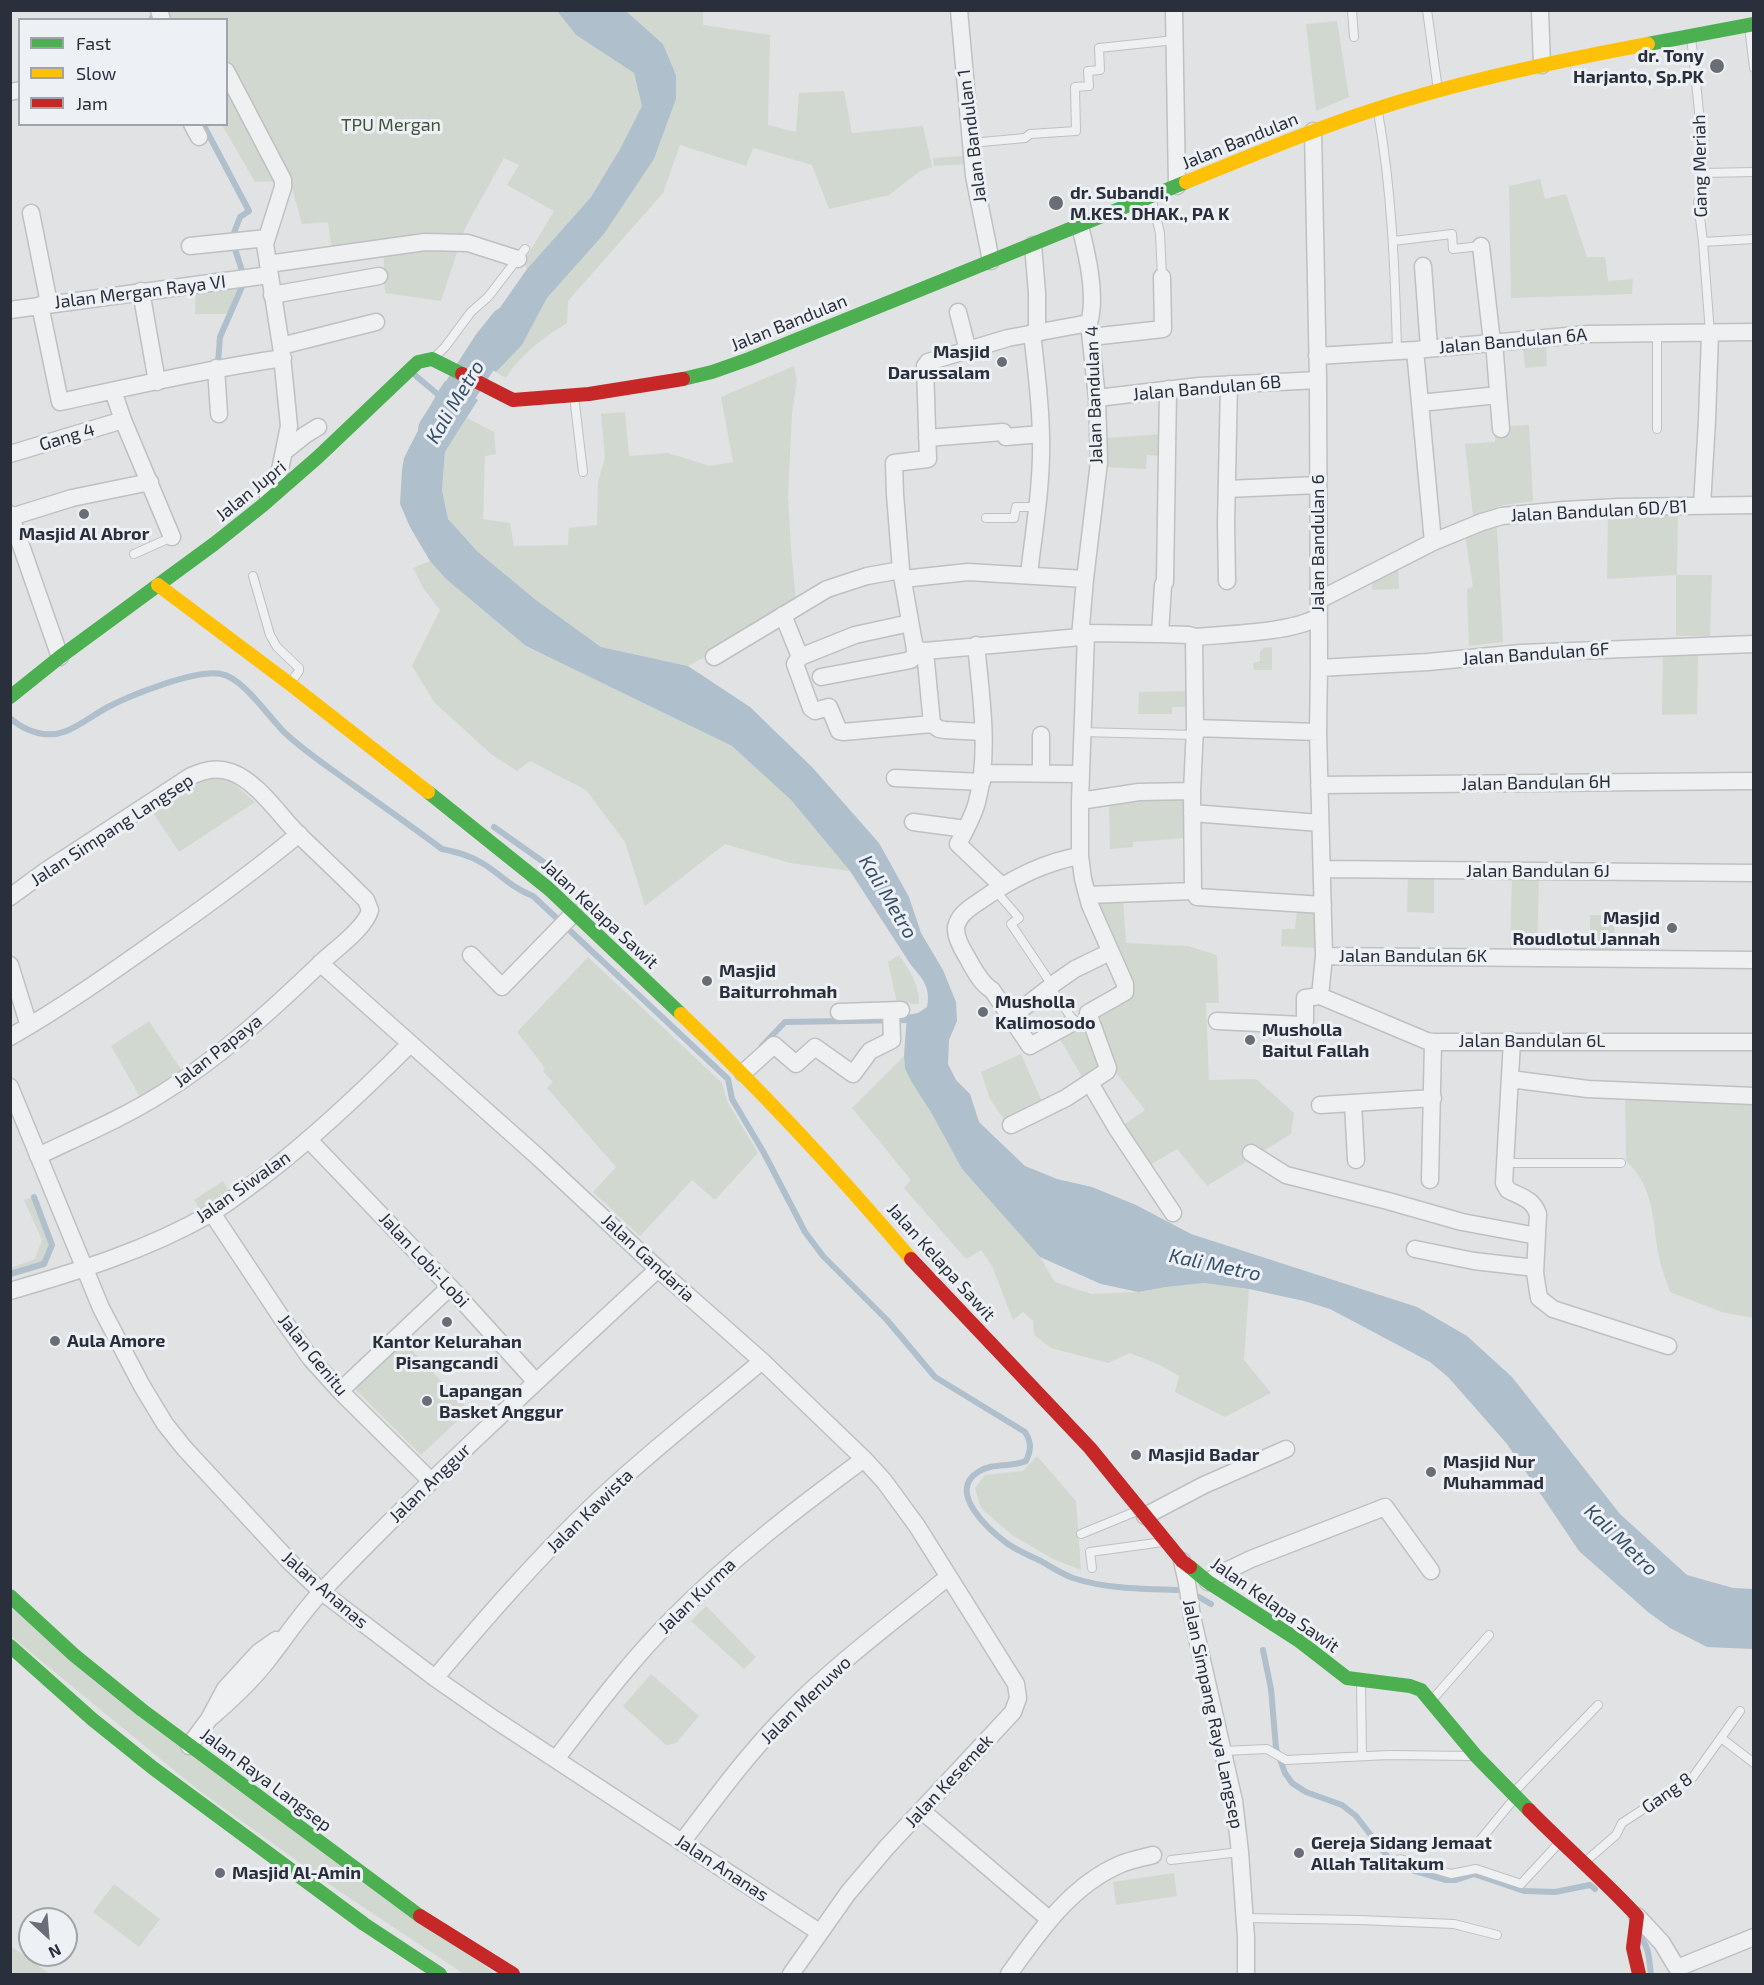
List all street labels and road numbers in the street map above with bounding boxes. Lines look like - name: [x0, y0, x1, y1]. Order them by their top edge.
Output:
- street label: Jalan Bandulan 1: [953, 68, 991, 204]
- street label: Jalan Bandulan: [1179, 108, 1301, 174]
- street label: Gang Meriah: [1688, 114, 1712, 218]
- street label: Jalan Mergan Raya VI: [53, 271, 227, 313]
- street label: Jalan Bandulan: [728, 290, 850, 356]
- street label: Jalan Bandulan 6A: [1438, 324, 1588, 358]
- street label: Jalan Bandulan 4: [1081, 325, 1107, 465]
- street label: Jalan Bandulan 6B: [1132, 371, 1282, 405]
- street label: Gang 4: [37, 418, 97, 456]
- street label: Jalan Jupri: [211, 456, 291, 526]
- street label: Jalan Bandulan 6: [1307, 474, 1329, 612]
- street label: Jalan Bandulan 6D/B1: [1510, 496, 1688, 526]
- street label: Jalan Bandulan 6F: [1462, 638, 1610, 670]
- street label: Jalan Simpang Langsep: [27, 769, 197, 891]
- street label: Jalan Bandulan 6H: [1461, 771, 1611, 795]
- street label: Jalan Kelapa Sawit: [537, 854, 663, 974]
- street label: Jalan Bandulan 6J: [1466, 860, 1610, 882]
- street label: Jalan Bandulan 6K: [1339, 945, 1487, 967]
- street label: Jalan Papaya: [170, 1010, 266, 1092]
- street label: Jalan Bandulan 6L: [1458, 1030, 1606, 1052]
- street label: Jalan Siwalan: [192, 1146, 294, 1228]
- street label: Jalan Kelapa Sawit: [882, 1198, 1000, 1326]
- street label: Jalan Lobi-Lobi: [374, 1208, 474, 1312]
- street label: Jalan Gandaria: [597, 1209, 699, 1307]
- street label: Jalan Genitu: [274, 1310, 352, 1400]
- street label: Jalan Anggur: [385, 1439, 475, 1527]
- street label: Jalan Kawista: [542, 1465, 638, 1557]
- street label: Jalan Ananas: [278, 1547, 372, 1633]
- street label: Jalan Kelapa Sawit: [1207, 1553, 1343, 1657]
- street label: Jalan Kurma: [654, 1554, 740, 1638]
- street label: Jalan Simpang Raya Langsep: [1178, 1597, 1248, 1831]
- street label: Jalan Menuwo: [756, 1652, 856, 1748]
- street label: Jalan Raya Langsep: [196, 1724, 336, 1836]
- street label: Jalan Kesemek: [900, 1730, 998, 1832]
- street label: Gang 8: [1638, 1768, 1696, 1818]
- street label: Jalan Ananas: [671, 1830, 773, 1906]

